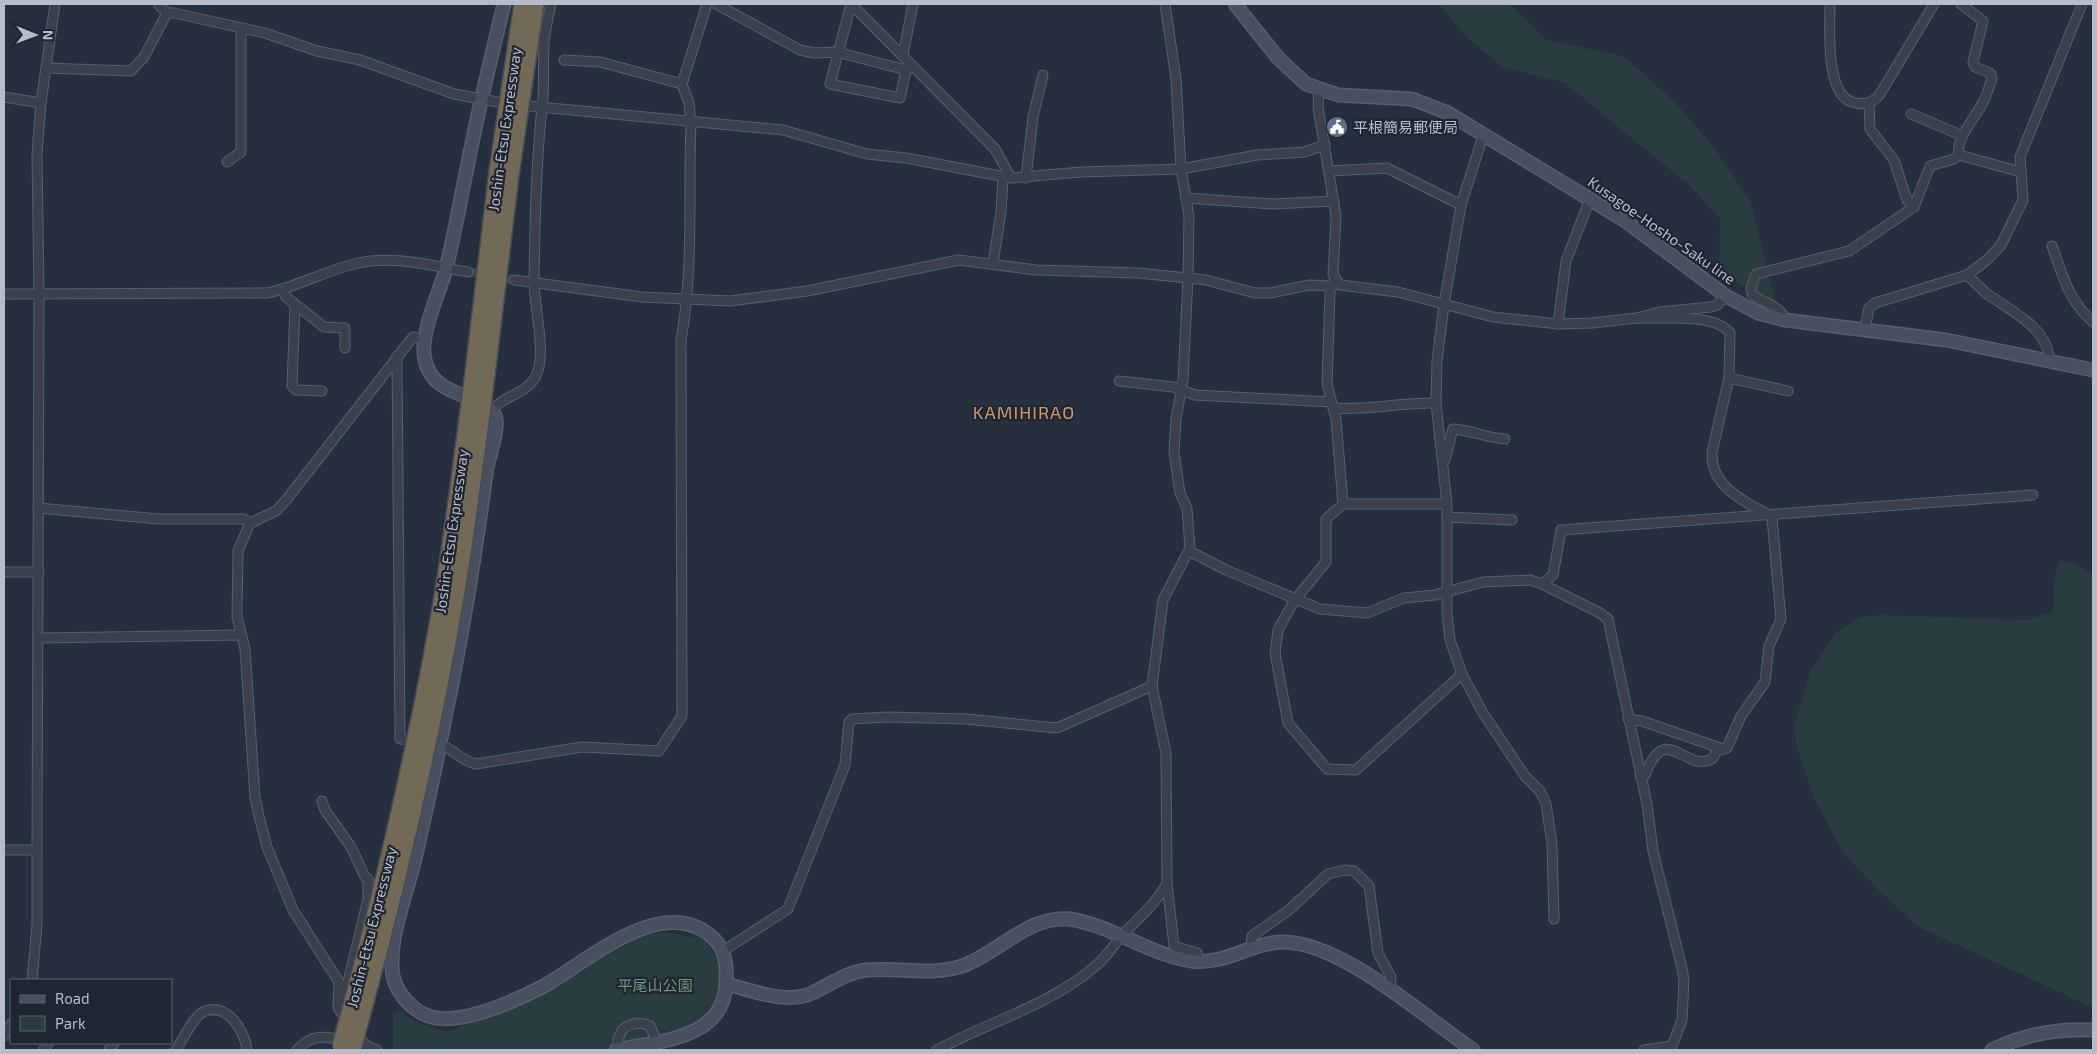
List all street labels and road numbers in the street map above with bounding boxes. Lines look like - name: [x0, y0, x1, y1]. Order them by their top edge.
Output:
- street label: Joshin-Etsu Expressway: [484, 46, 524, 212]
- street label: Kusagoe-Hosho-Saku line: [1585, 172, 1739, 288]
- street label: Joshin-Etsu Expressway: [431, 448, 471, 614]
- street label: Joshin-Etsu Expressway: [342, 845, 400, 1009]

